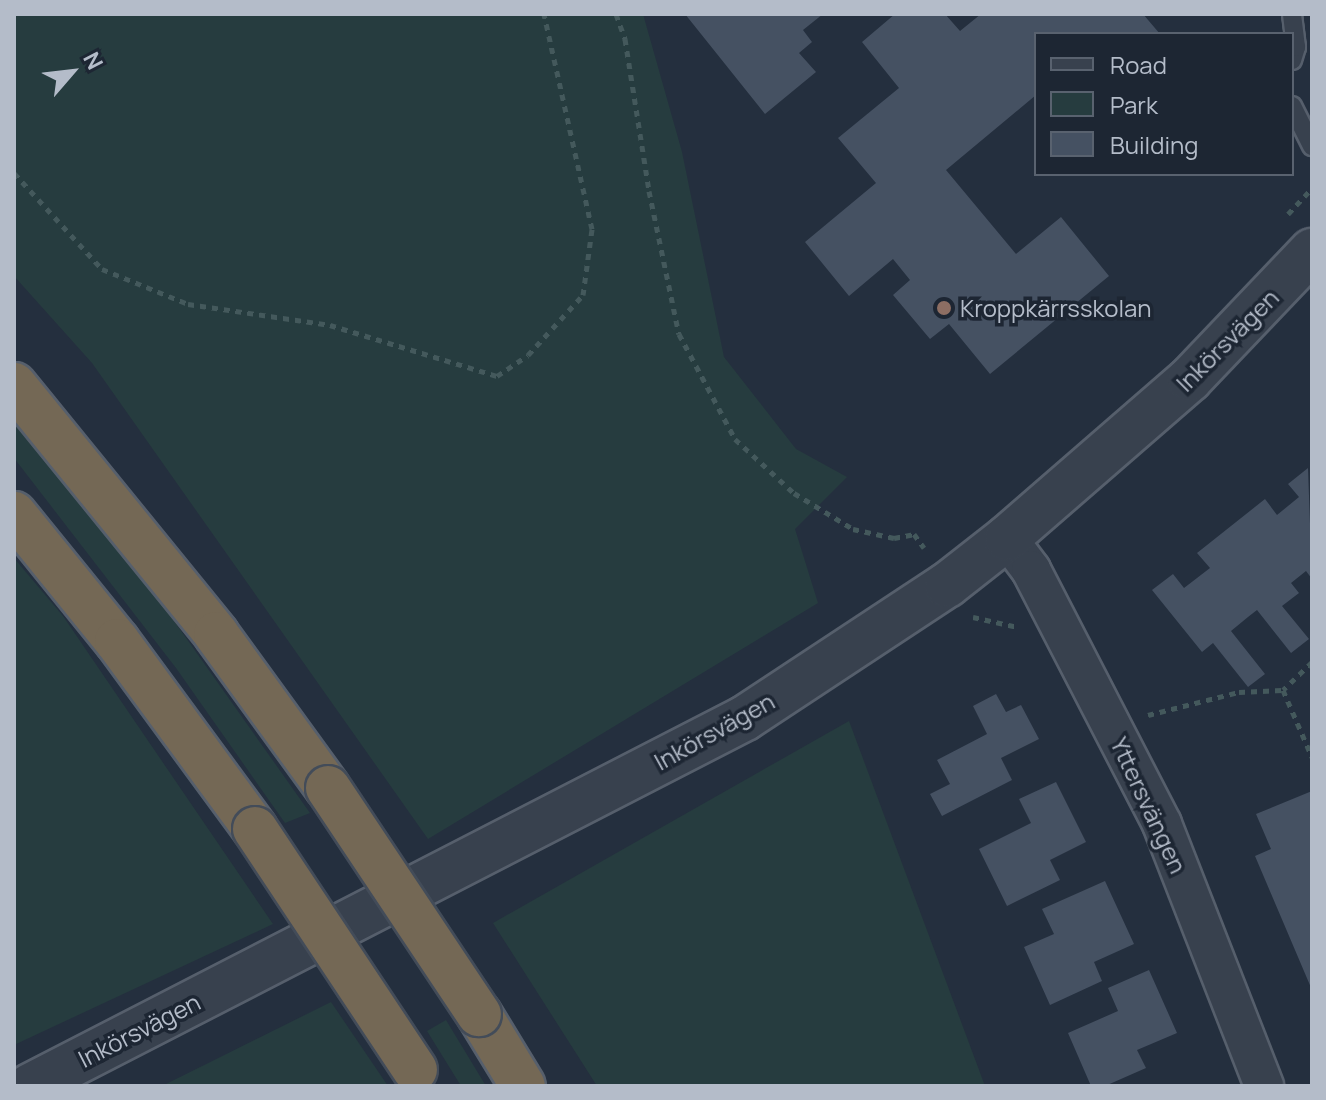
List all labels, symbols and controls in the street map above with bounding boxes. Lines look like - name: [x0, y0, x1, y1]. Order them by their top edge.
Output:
- north arrow: [32, 32, 112, 112]
- legend: [1034, 32, 1294, 176]
- text: N: [76, 47, 110, 75]
- text: Road: [1110, 48, 1167, 81]
- text: Park: [1110, 88, 1158, 121]
- text: Building: [1110, 128, 1198, 161]
- street label: Inkörsvägen: [1170, 283, 1284, 397]
- place label: Kroppkärrsskolan: [960, 294, 1152, 322]
- marker: Kroppkärrsskolan: [935, 299, 953, 317]
- street label: Inkörsvägen: [649, 686, 779, 776]
- street label: Yttersvängen: [1105, 732, 1193, 878]
- street label: Inkörsvägen: [73, 987, 205, 1073]

